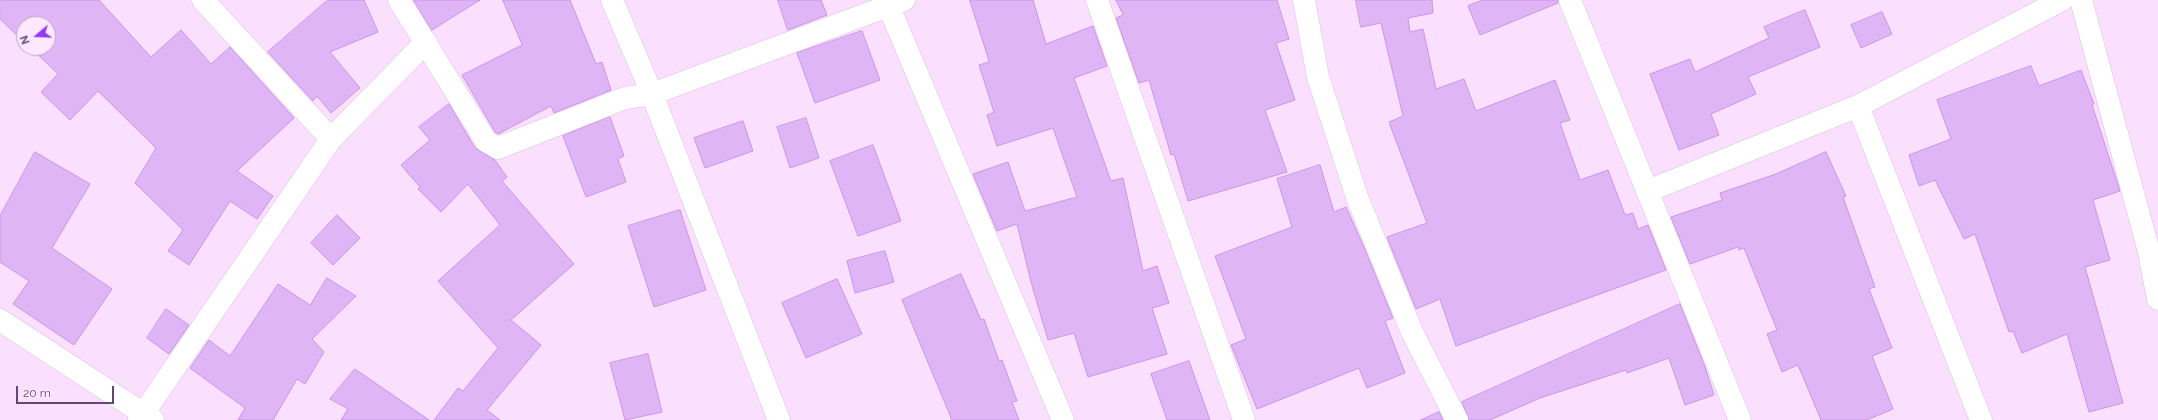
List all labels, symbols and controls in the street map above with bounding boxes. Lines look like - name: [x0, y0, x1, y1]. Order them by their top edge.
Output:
- north arrow: [16, 16, 56, 56]
- text: N: [18, 34, 33, 46]
- scale bar: [18, 378, 116, 404]
- text: 20 m: [23, 386, 51, 400]

